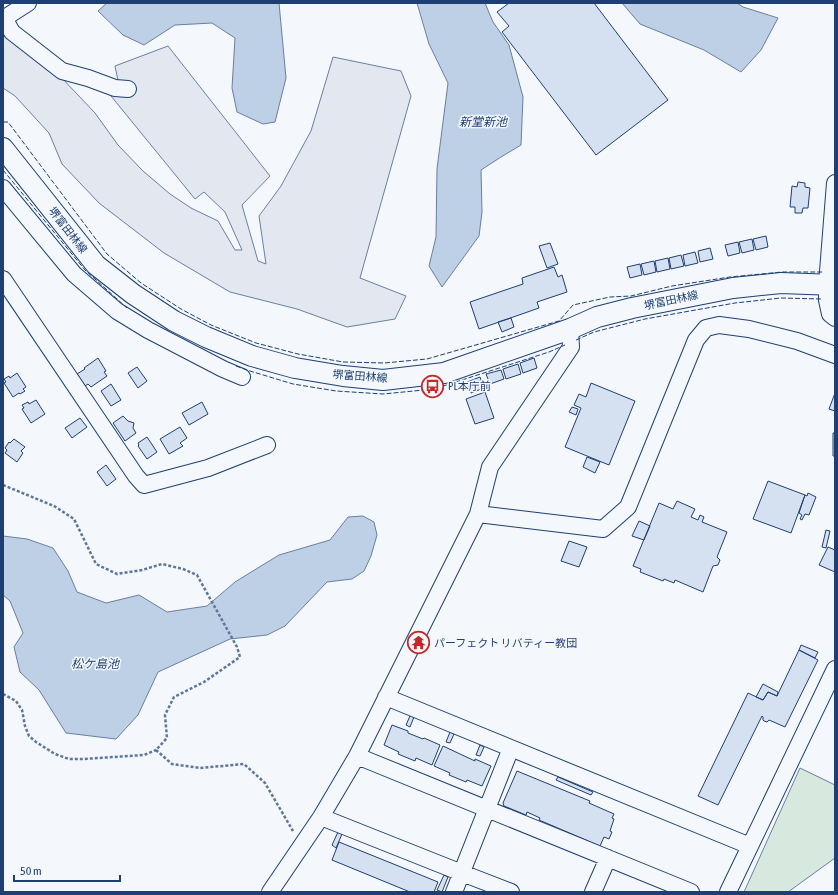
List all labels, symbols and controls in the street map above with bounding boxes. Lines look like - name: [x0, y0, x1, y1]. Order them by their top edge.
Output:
- water label: 新堂新池: [459, 115, 508, 129]
- street label: 堺富田林線: [46, 205, 90, 255]
- street label: 堺富田林線: [643, 288, 699, 312]
- street label: 堺富田林線: [332, 368, 388, 384]
- bus stop icon: PL本庁前: [419, 373, 445, 399]
- place label: PL本庁前: [448, 380, 491, 392]
- temple icon: パーフェクト リバティー教団: [406, 630, 432, 656]
- place label: パーフェクト リバティー教団: [434, 637, 577, 649]
- water label: 松ケ島池: [71, 657, 120, 671]
- scale bar: [14, 857, 120, 883]
- text: 50 m: [20, 864, 42, 878]

